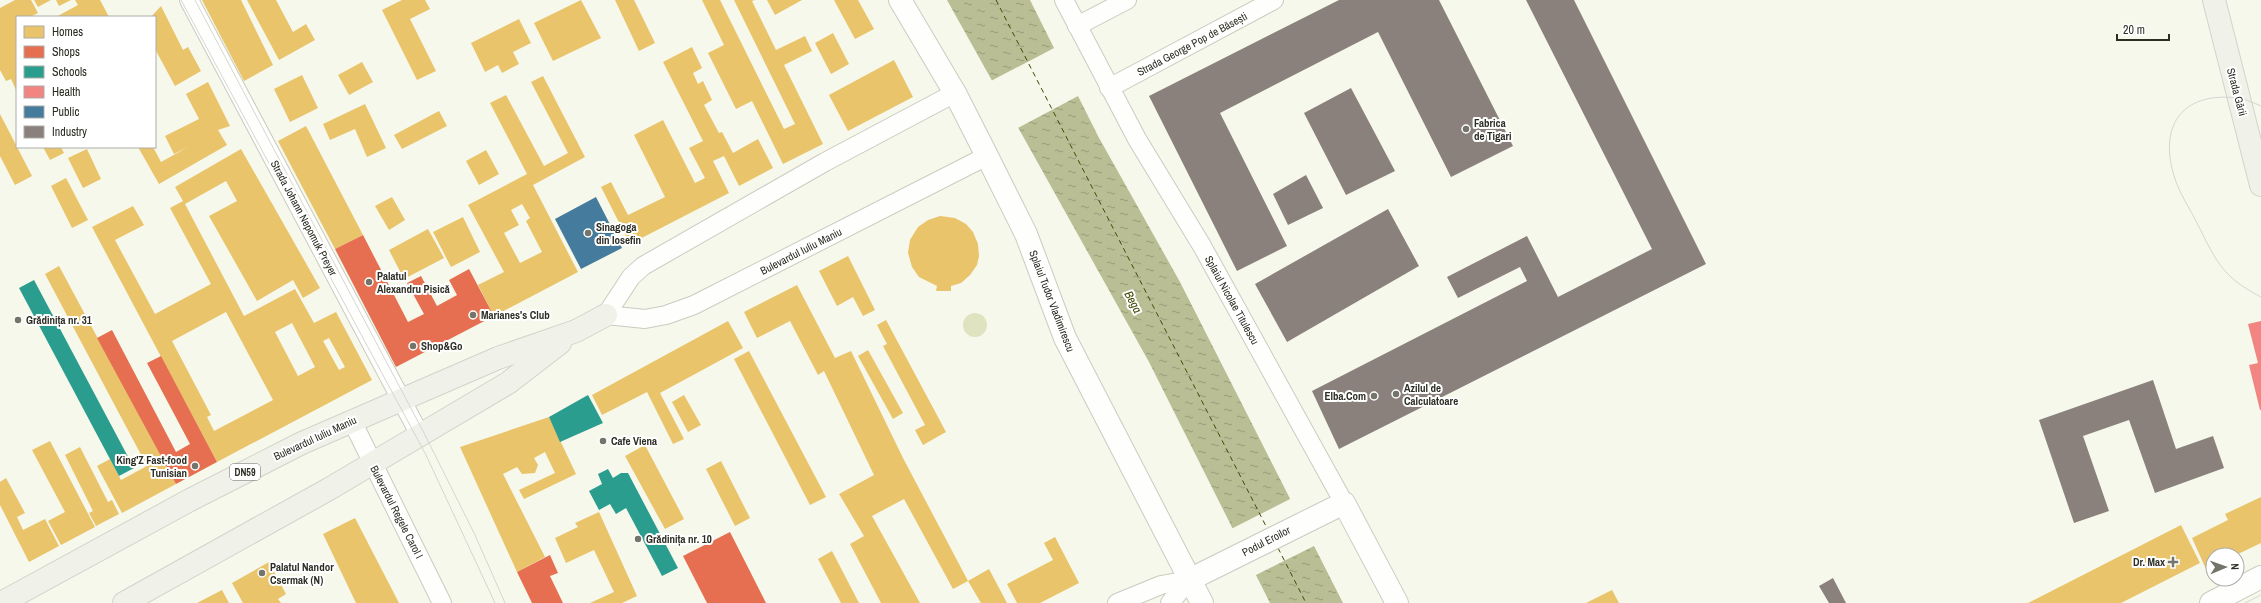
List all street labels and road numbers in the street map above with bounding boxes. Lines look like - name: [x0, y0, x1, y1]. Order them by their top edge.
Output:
- street label: Strada George Pop de Băsești: [1134, 9, 1250, 79]
- street label: Strada Gării: [2224, 66, 2250, 118]
- street label: Strada Johann Nepomuk Preyer: [268, 158, 340, 278]
- street label: Bulevardul Iuliu Maniu: [758, 224, 844, 278]
- street label: Splaiul Tudor Vladimirescu: [1026, 248, 1078, 354]
- street label: Splaiul Nicolae Titulescu: [1202, 253, 1262, 347]
- street label: Bulevardul Iuliu Maniu: [271, 413, 359, 463]
- street label: Bulevardul Regele Carol I: [367, 463, 427, 561]
- road number: DN59: [230, 464, 260, 480]
- street label: Podul Eroilor: [1240, 523, 1292, 559]

